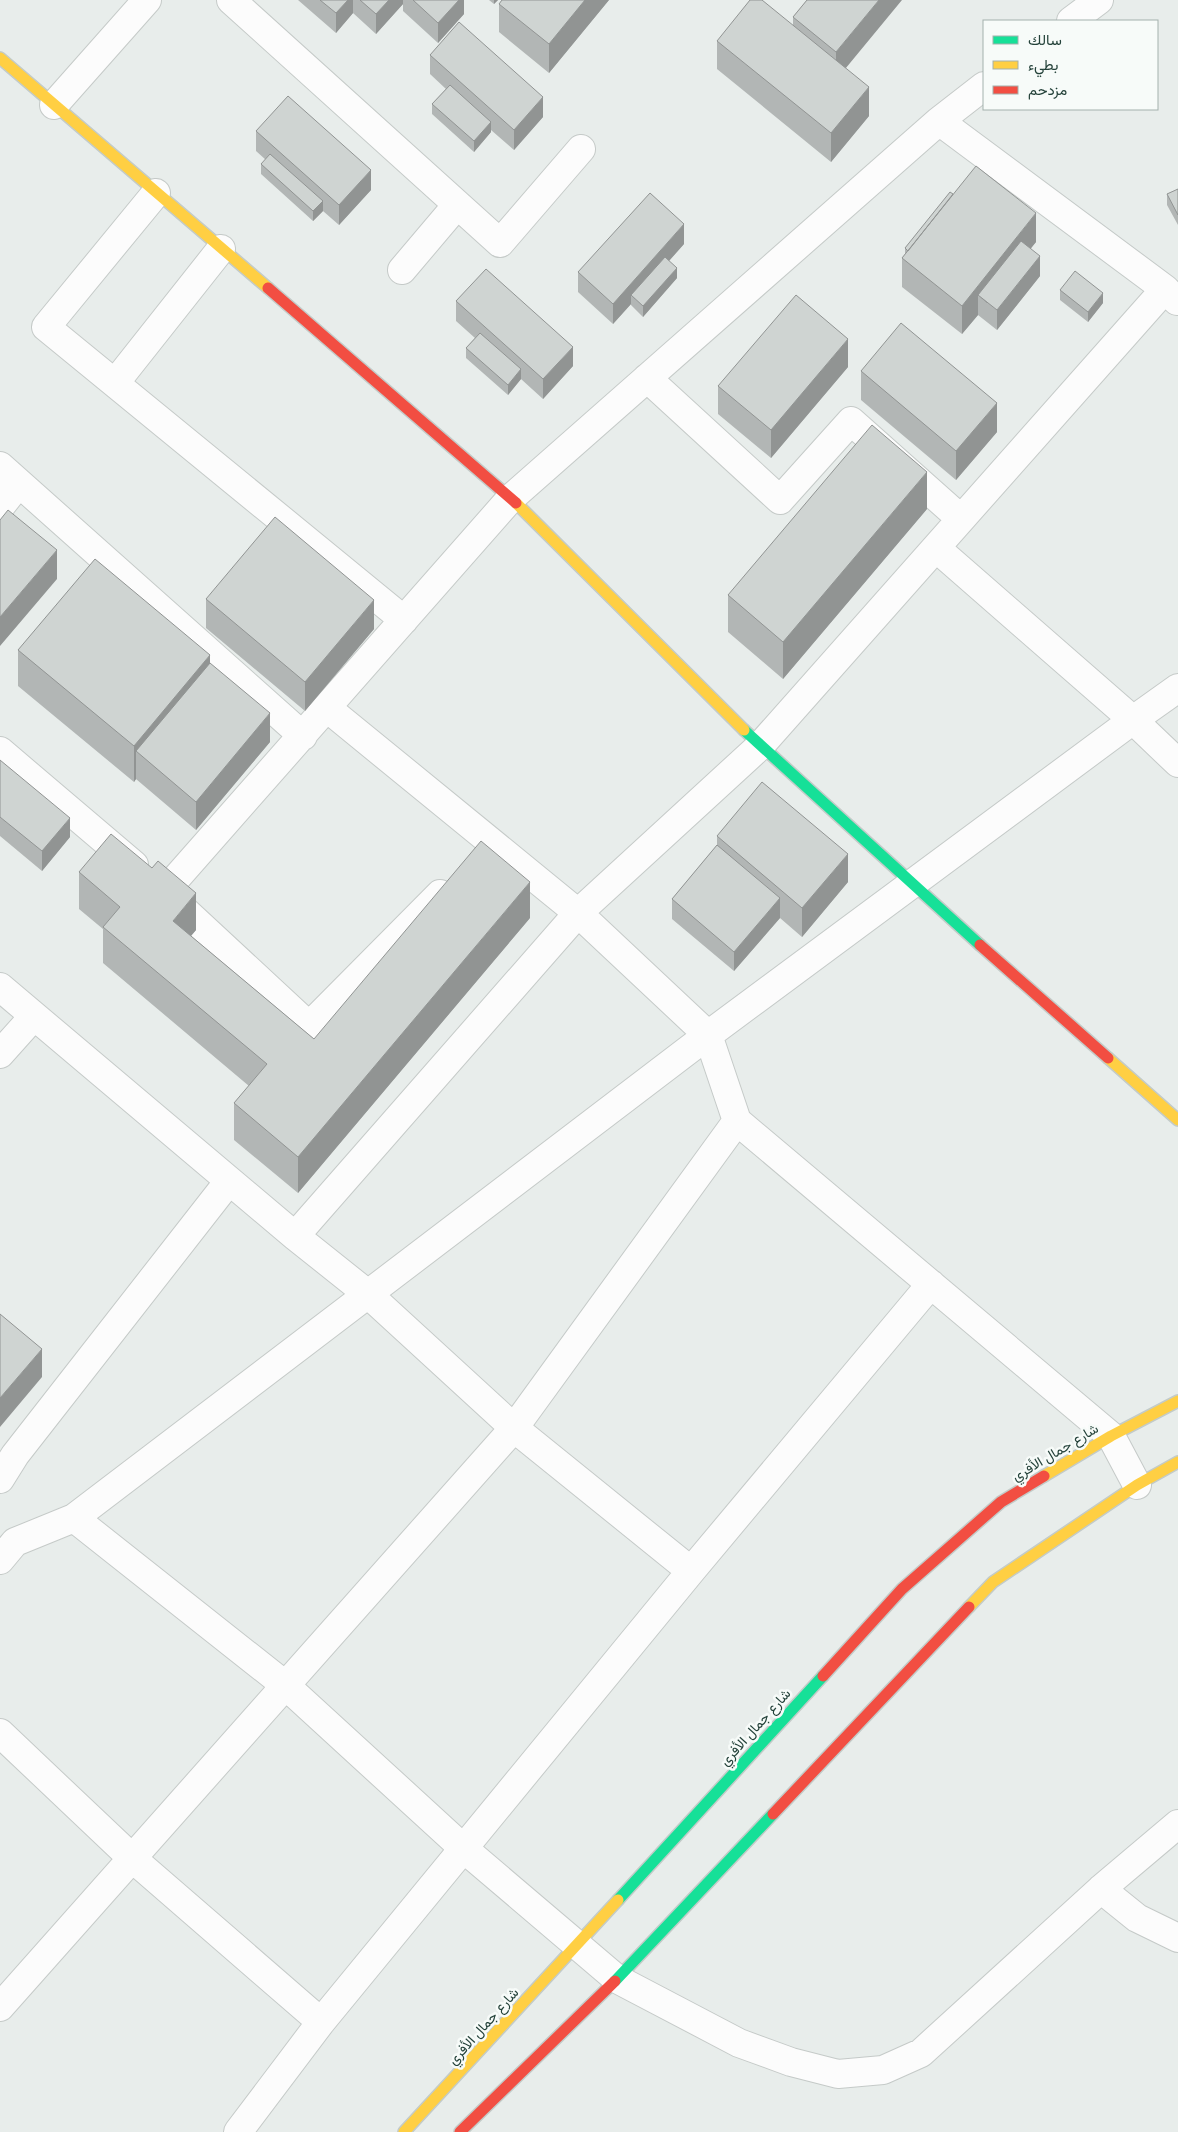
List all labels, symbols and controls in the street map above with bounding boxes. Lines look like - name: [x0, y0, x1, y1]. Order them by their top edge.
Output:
- legend: [983, 20, 1158, 110]
- text: سالك: [1028, 31, 1062, 49]
- text: بطيء: [1028, 56, 1058, 78]
- text: مزدحم: [1028, 81, 1067, 100]
- street label: شارع جمال الأفري: [1009, 1420, 1103, 1488]
- street label: شارع جمال الأفري: [716, 1685, 797, 1771]
- street label: شارع جمال الأفري: [444, 1984, 525, 2070]

